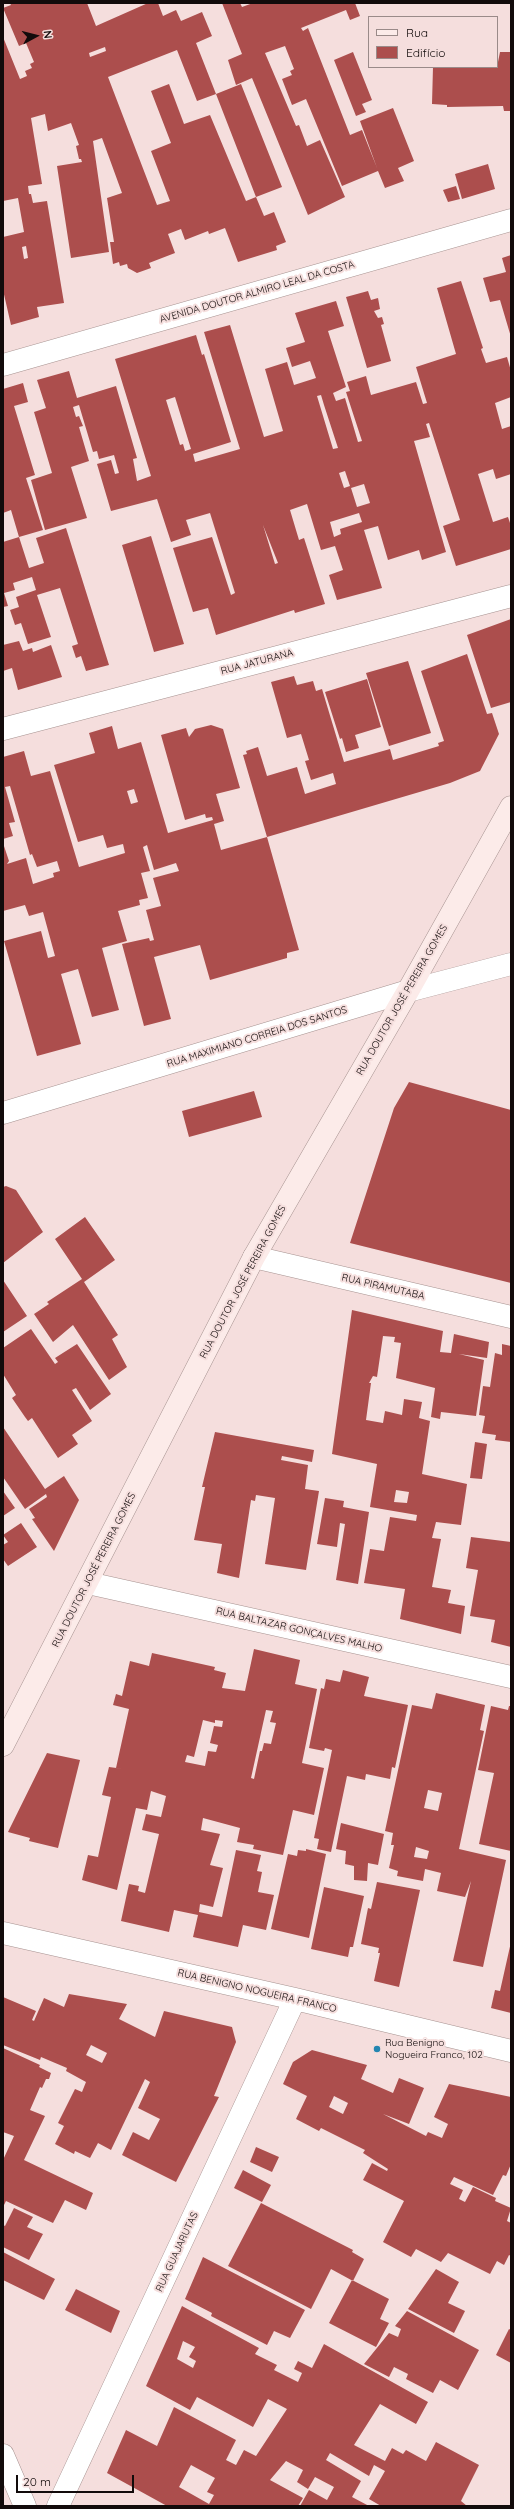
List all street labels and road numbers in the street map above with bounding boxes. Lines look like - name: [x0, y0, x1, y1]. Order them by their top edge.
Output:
- street label: AVENIDA DOUTOR ALMIRO LEAL DA COSTA: [158, 258, 356, 326]
- street label: RUA JATURANA: [219, 647, 295, 677]
- street label: RUA DOUTOR JOSÉ PEREIRA GOMES: [354, 923, 450, 1077]
- street label: RUA MAXIMIANO CORREIA DOS SANTOS: [165, 1004, 349, 1070]
- street label: RUA DOUTOR JOSÉ PEREIRA GOMES: [197, 1203, 289, 1361]
- street label: RUA PIRAMUTABA: [340, 1272, 426, 1302]
- street label: RUA DOUTOR JOSÉ PEREIRA GOMES: [50, 1491, 138, 1649]
- street label: RUA BALTAZAR GONÇALVES MALHO: [215, 1605, 383, 1655]
- street label: RUA BENIGNO NOGUEIRA FRANCO: [176, 1967, 338, 2015]
- street label: RUA GUAJARUTAS: [153, 2210, 201, 2294]

